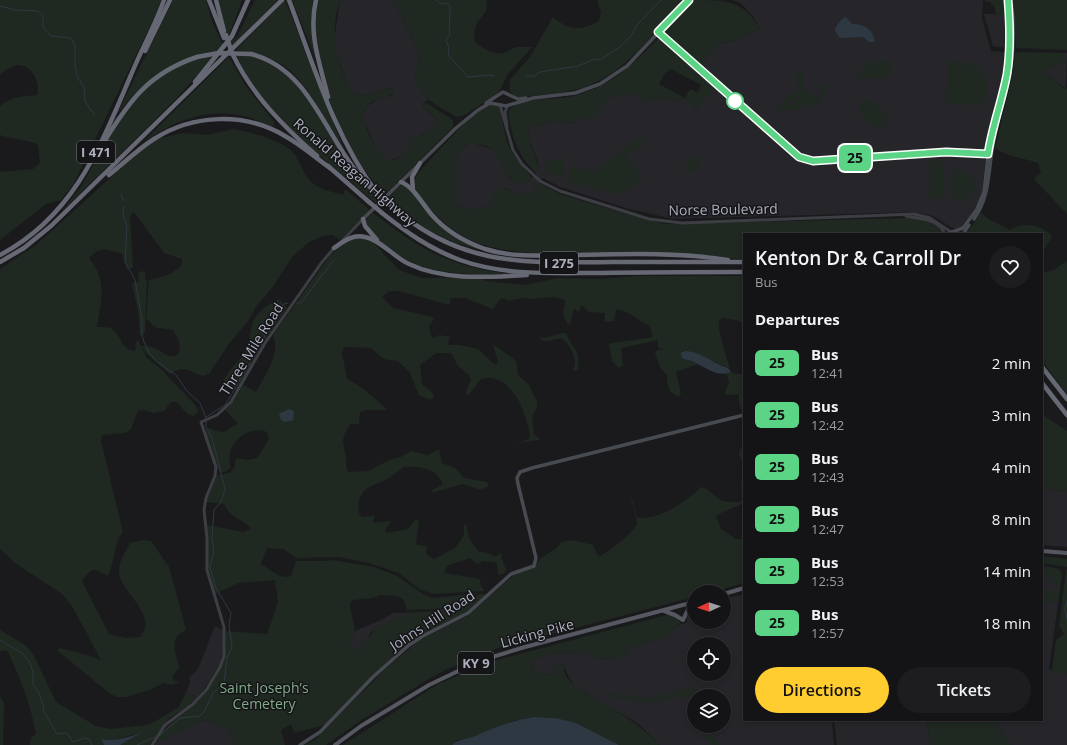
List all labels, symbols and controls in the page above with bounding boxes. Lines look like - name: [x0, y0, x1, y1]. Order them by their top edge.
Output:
- unlabelled marker: [726, 92, 744, 110]
- street label: Ronald Reagan Highway: [290, 113, 421, 231]
- road number: I 471: [77, 141, 115, 163]
- line badge: 25: [837, 145, 873, 171]
- text: 25: [847, 148, 863, 167]
- street label: Norse Boulevard: [668, 199, 778, 219]
- text: Kenton Dr & Carroll Dr: [755, 245, 961, 271]
- button: heart: [989, 246, 1031, 288]
- road number: I 275: [540, 252, 578, 274]
- text: Bus: [755, 273, 778, 291]
- street label: Three Mile Road: [215, 299, 287, 399]
- text: Departures: [755, 309, 840, 329]
- text: Bus: [811, 344, 838, 364]
- text: 25: [769, 353, 785, 372]
- text: 2 min: [992, 353, 1031, 373]
- text: 12:41: [811, 364, 844, 382]
- text: Bus: [811, 396, 838, 416]
- text: 25: [769, 405, 785, 424]
- text: 3 min: [992, 405, 1031, 425]
- text: 12:42: [811, 416, 844, 434]
- text: Bus: [811, 448, 838, 468]
- text: 25: [769, 457, 785, 476]
- text: 4 min: [992, 457, 1031, 477]
- text: 12:43: [811, 468, 844, 486]
- text: Bus: [811, 500, 838, 520]
- text: 25: [769, 509, 785, 528]
- text: 8 min: [992, 509, 1031, 529]
- text: 12:47: [811, 520, 844, 538]
- text: Bus: [811, 552, 838, 572]
- text: 25: [769, 561, 785, 580]
- text: 14 min: [983, 561, 1031, 581]
- text: 12:53: [811, 572, 844, 590]
- street label: Johns Hill Road: [384, 585, 478, 656]
- north arrow: [687, 585, 731, 629]
- map controls: [687, 585, 731, 733]
- text: Bus: [811, 604, 838, 624]
- text: 25: [769, 613, 785, 632]
- text: 18 min: [983, 613, 1031, 633]
- street label: Licking Pike: [498, 614, 576, 652]
- text: 12:57: [811, 624, 844, 642]
- button: locate: [687, 637, 731, 681]
- road number: KY 9: [458, 652, 494, 674]
- button: Directions: [755, 667, 889, 713]
- button: Tickets: [897, 667, 1031, 713]
- park label: Saint Joseph’s Cemetery: [219, 678, 309, 713]
- button: layers: [687, 689, 731, 733]

